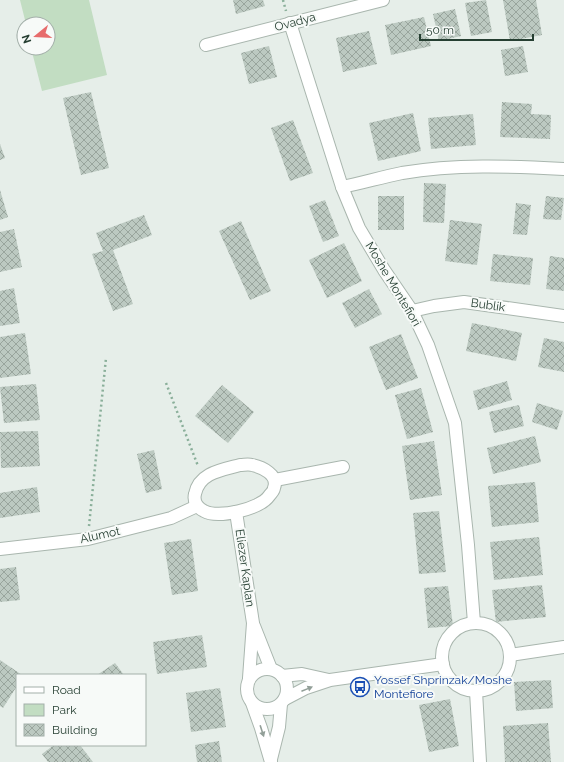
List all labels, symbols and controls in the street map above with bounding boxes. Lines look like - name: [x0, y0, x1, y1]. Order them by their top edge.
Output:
- street label: Ovadya: [273, 10, 317, 34]
- north arrow: [16, 16, 56, 56]
- scale bar: [420, 16, 533, 42]
- text: 50 m: [426, 23, 454, 37]
- text: N: [19, 33, 34, 45]
- street label: Moshe Montefiori: [362, 239, 424, 329]
- street label: Bublik: [470, 296, 507, 314]
- street label: Alumot: [79, 524, 121, 546]
- street label: Eliezer Kaplan: [233, 528, 257, 608]
- place label: Yossef Shprinzak/Moshe Montefiore: [374, 673, 512, 701]
- legend: [16, 674, 146, 746]
- bus stop icon: Yossef Shprinzak/Moshe Montefiore: [349, 676, 371, 698]
- text: Road: [52, 683, 81, 697]
- one-way arrow: [302, 685, 314, 691]
- text: Park: [52, 703, 77, 717]
- text: Building: [52, 723, 98, 737]
- one-way arrow: [259, 725, 265, 737]

